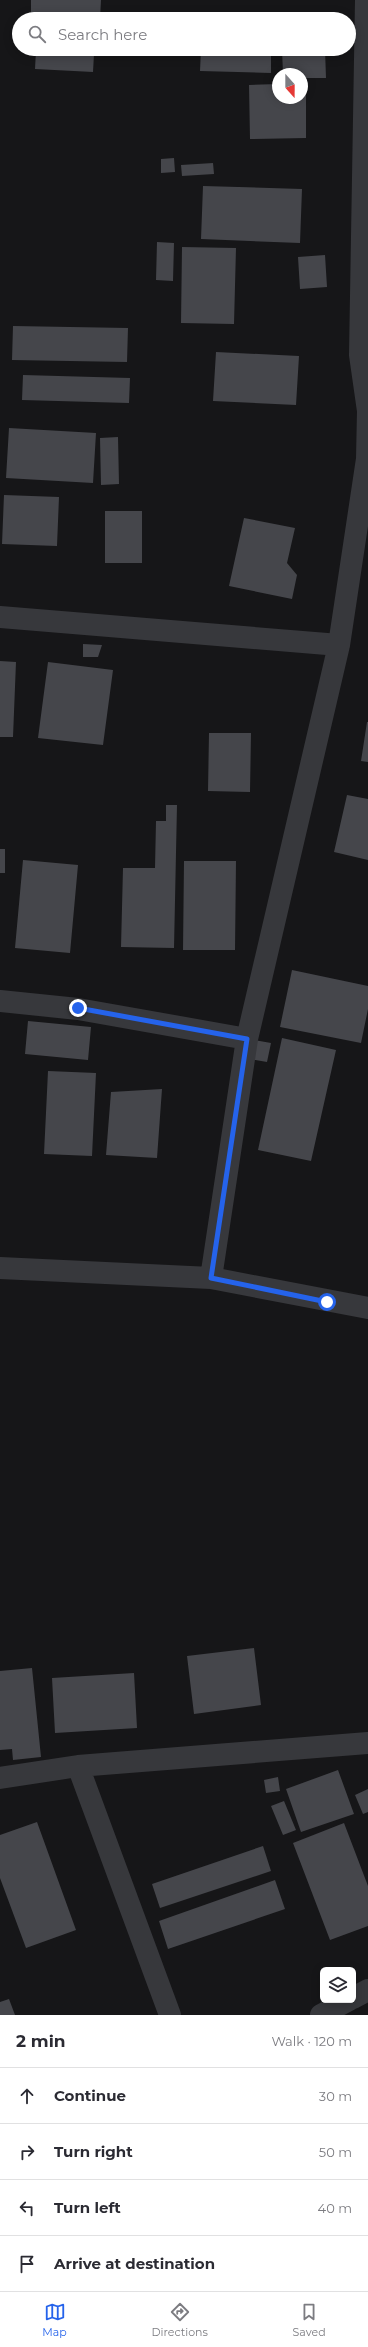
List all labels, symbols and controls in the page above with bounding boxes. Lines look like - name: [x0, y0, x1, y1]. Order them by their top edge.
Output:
- search box: [12, 12, 356, 56]
- icon: search: [26, 23, 48, 45]
- text: Search here: [58, 25, 147, 44]
- north arrow: [272, 68, 308, 104]
- route end: [69, 999, 87, 1017]
- route start: [318, 1293, 336, 1311]
- map controls: [320, 1967, 356, 2003]
- button: layers: [320, 1967, 356, 2003]
- text: 2 min: [16, 2031, 66, 2051]
- text: Walk · 120 m: [271, 2033, 352, 2049]
- icon: ahead: [16, 2085, 38, 2107]
- text: Continue: [54, 2086, 126, 2105]
- text: 30 m: [319, 2088, 352, 2104]
- icon: right: [16, 2141, 38, 2163]
- text: Turn right: [54, 2142, 133, 2161]
- text: 50 m: [319, 2144, 352, 2160]
- icon: left: [16, 2197, 38, 2219]
- text: Turn left: [54, 2198, 121, 2217]
- text: 40 m: [318, 2200, 352, 2216]
- icon: arrive: [16, 2253, 38, 2275]
- text: Arrive at destination: [54, 2254, 215, 2273]
- tab: Map: [42, 2301, 67, 2339]
- tab: Directions: [152, 2301, 208, 2339]
- tab: Saved: [293, 2301, 326, 2339]

